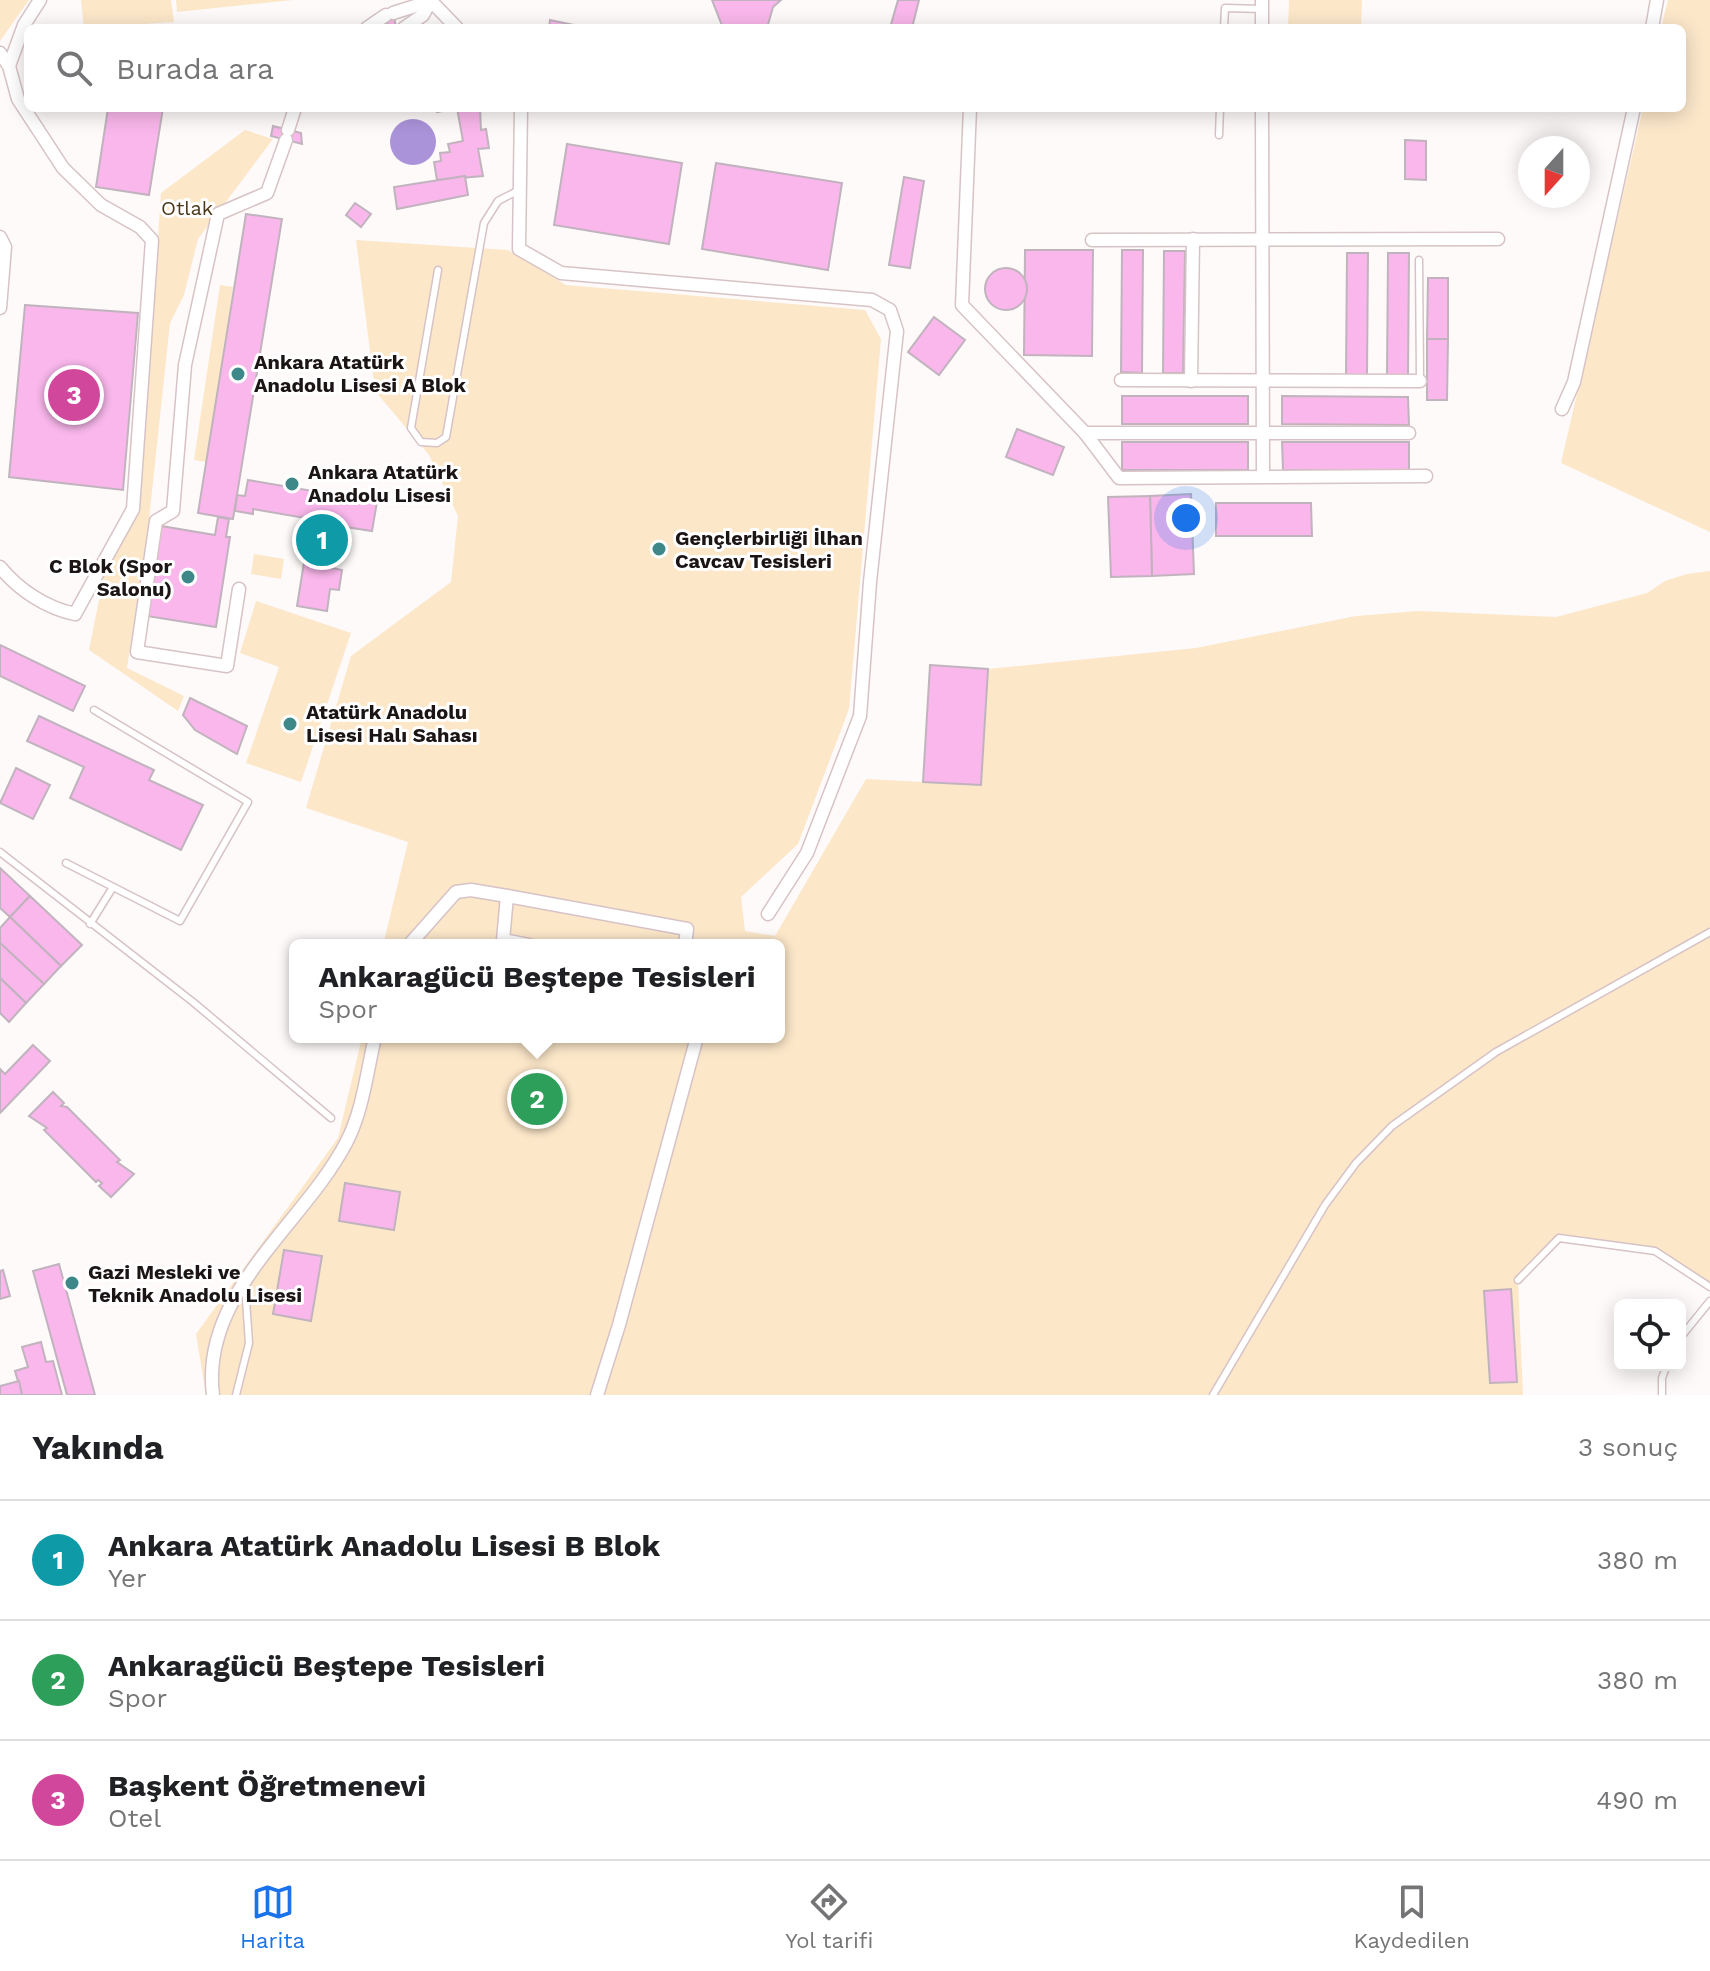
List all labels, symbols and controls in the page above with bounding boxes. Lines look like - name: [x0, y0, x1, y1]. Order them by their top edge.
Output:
- search box: [24, 24, 1686, 112]
- icon: search: [52, 46, 96, 90]
- text: Burada ara: [116, 51, 274, 86]
- north arrow: [1518, 136, 1590, 208]
- park label: Otlak: [161, 196, 213, 220]
- place label: Ankara Atatürk Anadolu Lisesi A Blok: [254, 350, 466, 397]
- pin: 3: [48, 365, 100, 425]
- marker: Ankara Atatürk Anadolu Lisesi A Blok: [229, 365, 247, 383]
- place label: Ankara Atatürk Anadolu Lisesi: [308, 460, 459, 507]
- marker: Ankara Atatürk Anadolu Lisesi: [283, 475, 301, 493]
- your location: [1166, 498, 1206, 538]
- pin: 1: [296, 510, 348, 570]
- place label: Gençlerbirliği İlhan Cavcav Tesisleri: [675, 526, 863, 573]
- marker: Gençlerbirliği İlhan Cavcav Tesisleri: [650, 540, 668, 558]
- place label: C Blok (Spor Salonu): [49, 554, 172, 601]
- marker: C Blok (Spor Salonu): [179, 568, 197, 586]
- place label: Atatürk Anadolu Lisesi Halı Sahası: [306, 700, 478, 747]
- marker: Atatürk Anadolu Lisesi Halı Sahası: [281, 715, 299, 733]
- popup: [289, 939, 785, 1043]
- text: Ankaragücü Beştepe Tesisleri: [319, 959, 755, 994]
- text: Spor: [319, 994, 378, 1024]
- pin: 2: [511, 1069, 563, 1129]
- place label: Gazi Mesleki ve Teknik Anadolu Lisesi: [88, 1260, 302, 1307]
- marker: Gazi Mesleki ve Teknik Anadolu Lisesi: [63, 1274, 81, 1292]
- map controls: [1614, 1299, 1686, 1371]
- button: locate: [1614, 1299, 1686, 1371]
- text: Yakında: [32, 1427, 164, 1467]
- text: 3 sonuç: [1578, 1432, 1678, 1462]
- text: Ankara Atatürk Anadolu Lisesi B Blok: [108, 1528, 660, 1563]
- text: 1: [52, 1545, 64, 1575]
- text: 380 m: [1597, 1545, 1678, 1575]
- text: Yer: [108, 1563, 147, 1593]
- text: Ankaragücü Beştepe Tesisleri: [108, 1648, 545, 1683]
- text: 2: [50, 1665, 66, 1695]
- text: 380 m: [1597, 1665, 1678, 1695]
- text: Spor: [108, 1683, 167, 1713]
- text: Başkent Öğretmenevi: [108, 1768, 426, 1803]
- text: 3: [50, 1785, 66, 1815]
- text: 490 m: [1596, 1785, 1678, 1815]
- text: Otel: [108, 1803, 161, 1833]
- tab: Harita: [240, 1880, 305, 1953]
- tab: Yol tarifi: [785, 1880, 873, 1953]
- tab: Kaydedilen: [1353, 1880, 1470, 1953]

